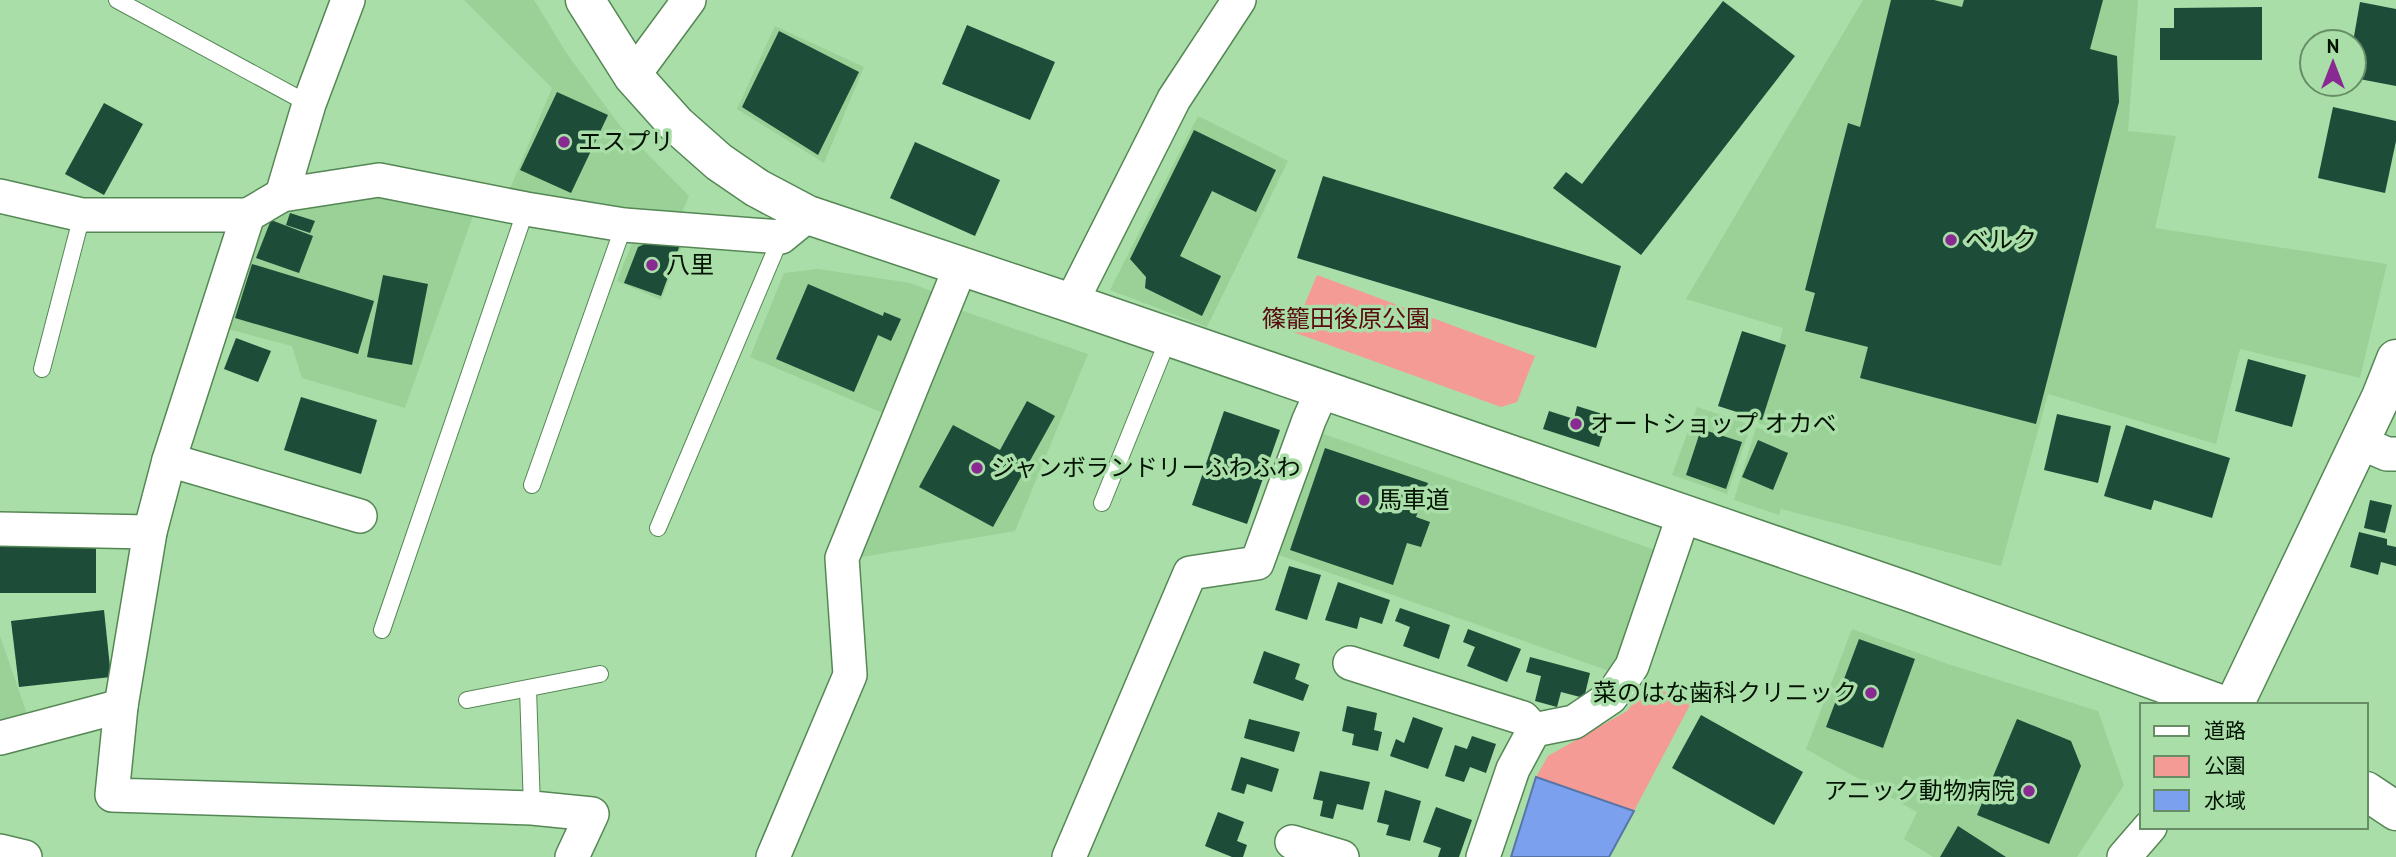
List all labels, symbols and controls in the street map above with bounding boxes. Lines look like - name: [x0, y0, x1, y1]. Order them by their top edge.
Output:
- north arrow: [2298, 28, 2368, 98]
- text: N: [2327, 34, 2339, 58]
- place label: エスプリ: [578, 126, 674, 157]
- marker: エスプリ: [556, 134, 572, 150]
- place label: ベルク: [1965, 224, 2037, 255]
- marker: ベルク: [1943, 232, 1959, 248]
- place label: 八里: [666, 249, 714, 280]
- marker: 八里: [644, 257, 660, 273]
- park label: 篠籠田後原公園: [1262, 303, 1430, 334]
- place label: オートショップ オカベ: [1590, 408, 1836, 439]
- marker: オートショップ オカベ: [1568, 416, 1584, 432]
- place label: ジャンボランドリーふわふわ: [991, 452, 1301, 483]
- marker: ジャンボランドリーふわふわ: [969, 460, 985, 476]
- place label: 馬車道: [1378, 484, 1450, 515]
- marker: 馬車道: [1356, 492, 1372, 508]
- place label: 菜のはな歯科クリニック: [1593, 677, 1857, 708]
- marker: 菜のはな歯科クリニック: [1863, 685, 1879, 701]
- legend: [2140, 703, 2368, 829]
- text: 道路: [2204, 717, 2246, 744]
- text: 公園: [2204, 752, 2246, 779]
- place label: アニック動物病院: [1823, 775, 2015, 806]
- marker: アニック動物病院: [2021, 783, 2037, 799]
- text: 水域: [2204, 787, 2246, 814]

